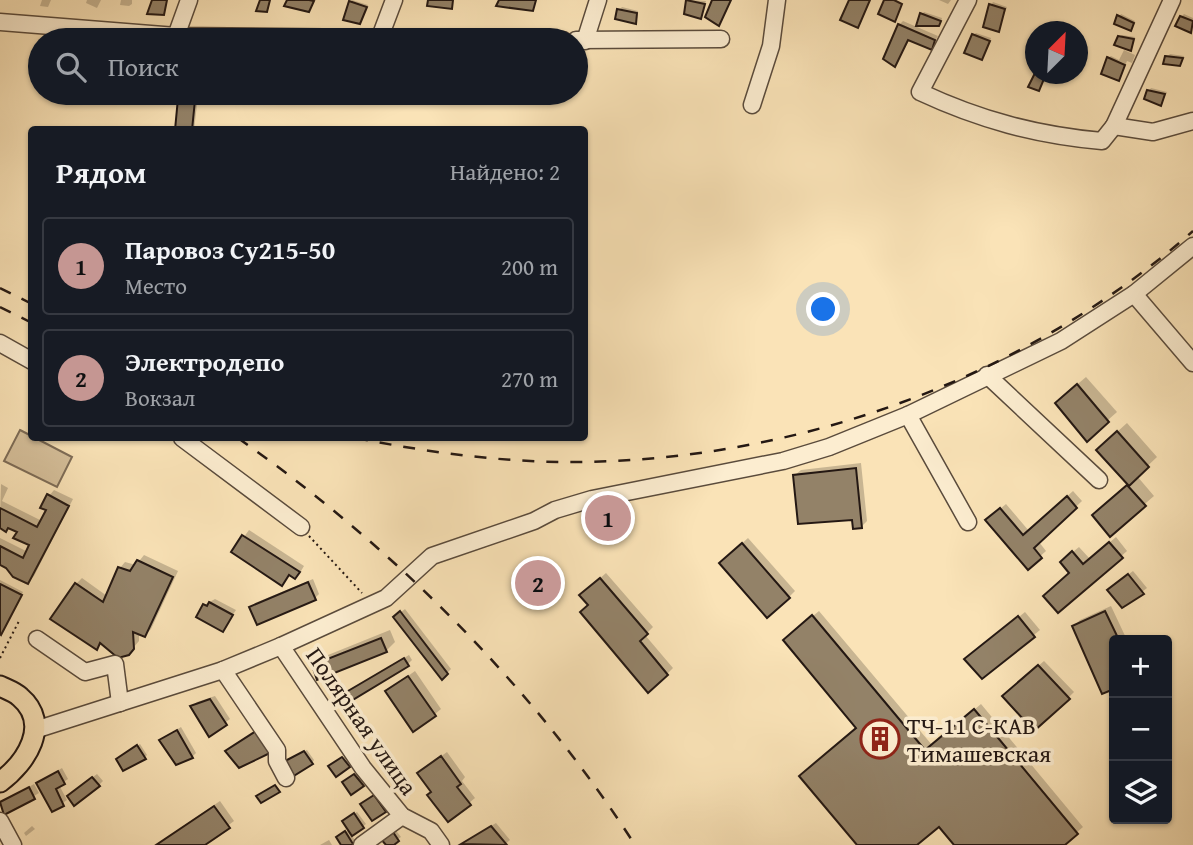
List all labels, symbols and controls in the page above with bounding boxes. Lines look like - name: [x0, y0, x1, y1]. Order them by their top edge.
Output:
- north arrow: [1025, 21, 1088, 84]
- search box: [28, 28, 588, 105]
- text: Поиск: [108, 47, 179, 86]
- icon: search: [52, 48, 90, 86]
- text: Рядом: [56, 150, 147, 194]
- text: Найдено: 2: [450, 155, 560, 188]
- text: Паровоз Су215-50: [125, 230, 335, 269]
- text: 1: [75, 250, 87, 283]
- text: 200 m: [501, 250, 558, 283]
- text: Место: [125, 269, 187, 302]
- your location: [806, 292, 840, 326]
- text: Электродепо: [125, 342, 284, 381]
- text: 2: [75, 362, 87, 395]
- text: 270 m: [501, 362, 558, 395]
- text: Вокзал: [125, 381, 195, 414]
- pin: 1: [585, 492, 631, 544]
- pin: 2: [515, 557, 561, 609]
- map controls: [1109, 635, 1172, 824]
- button: +: [1109, 635, 1172, 698]
- street label: Полярная улица: [298, 640, 426, 803]
- button: −: [1109, 698, 1172, 761]
- place label: ТЧ-11 С-КАВ Тимашевская: [907, 708, 1051, 771]
- building icon: ТЧ-11 С-КАВ Тимашевская: [859, 718, 901, 760]
- button: layers: [1109, 761, 1172, 824]

